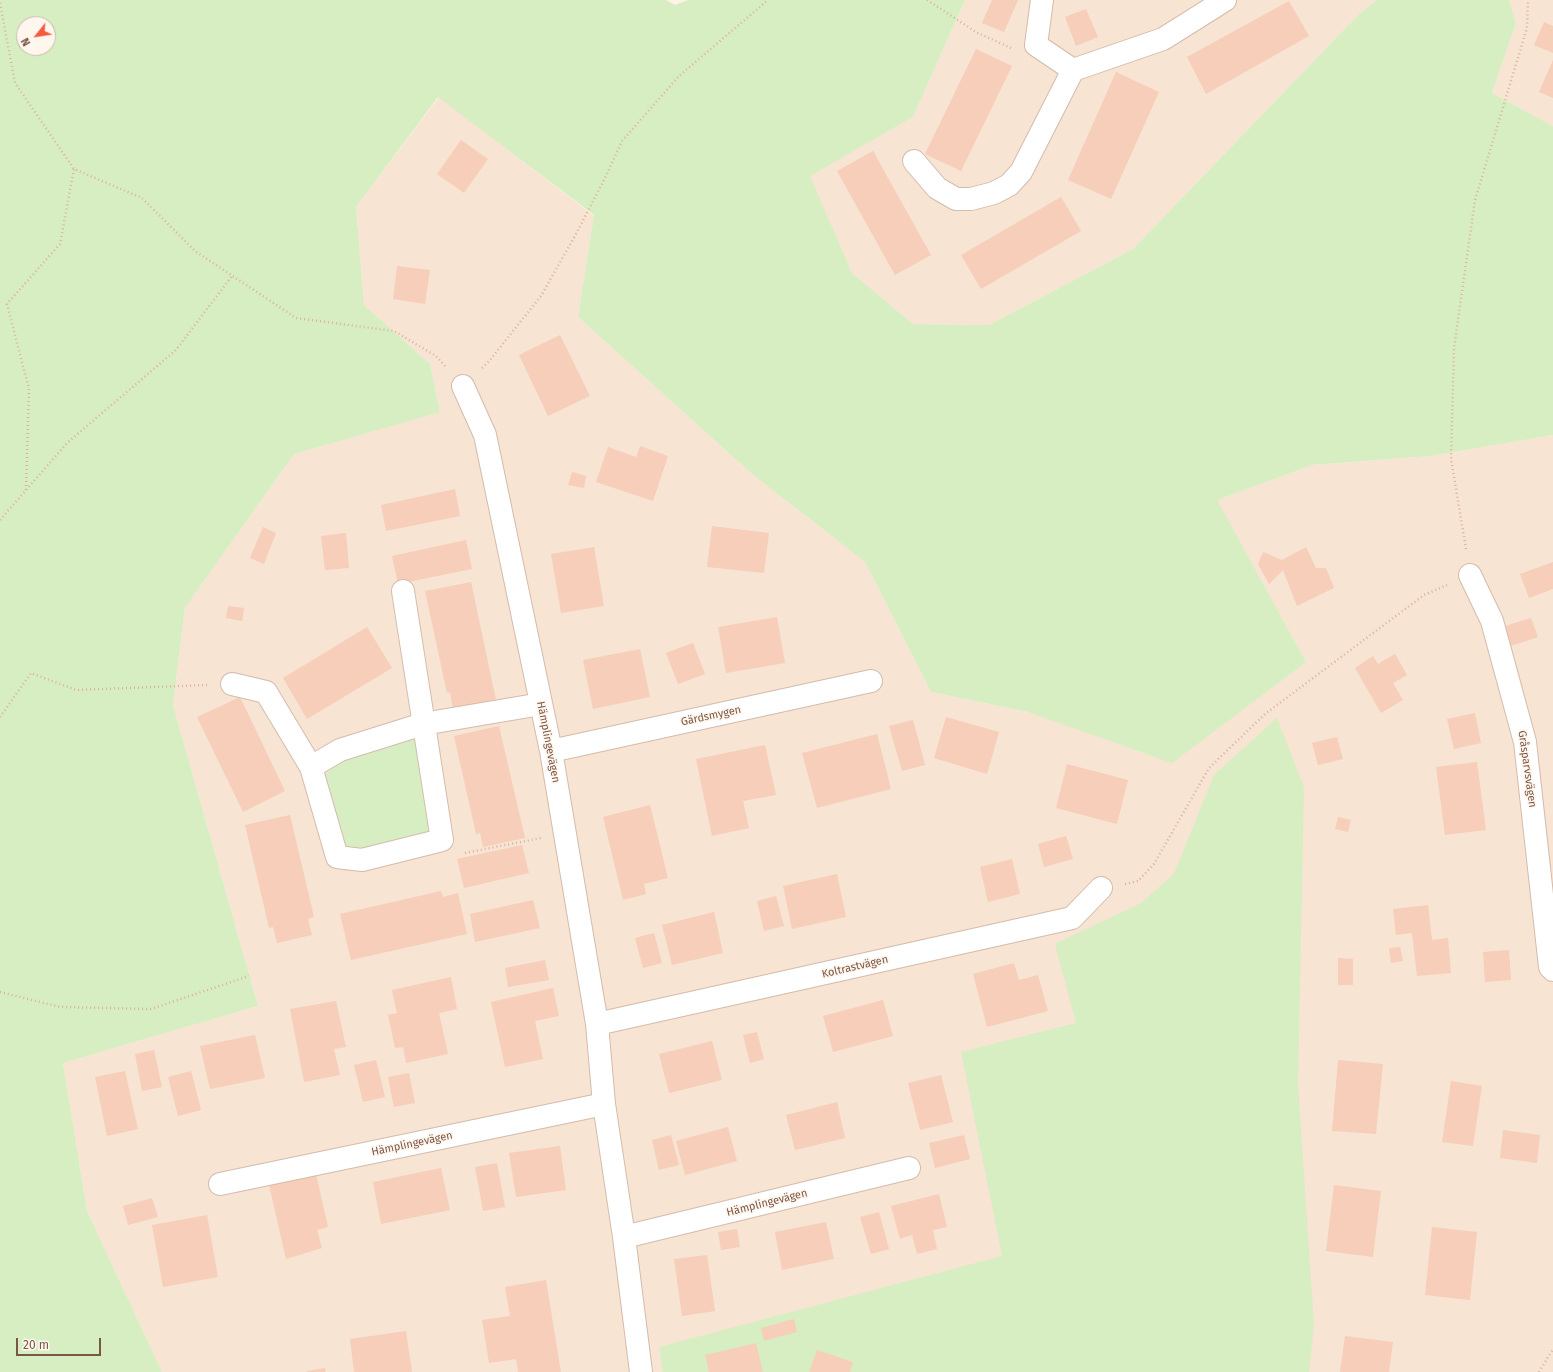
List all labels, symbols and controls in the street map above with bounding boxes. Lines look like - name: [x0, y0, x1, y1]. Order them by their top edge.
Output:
- north arrow: [16, 16, 56, 56]
- text: N: [19, 35, 33, 48]
- street label: Hämplingevägen: [534, 700, 562, 784]
- street label: Gärdsmygen: [680, 703, 742, 729]
- street label: Gråsparvsvägen: [1515, 730, 1539, 808]
- street label: Koltrastvägen: [820, 953, 890, 981]
- street label: Hämplingevägen: [370, 1129, 454, 1159]
- street label: Hämplingevägen: [725, 1187, 809, 1219]
- scale bar: [18, 1330, 103, 1356]
- text: 20 m: [23, 1338, 49, 1352]

